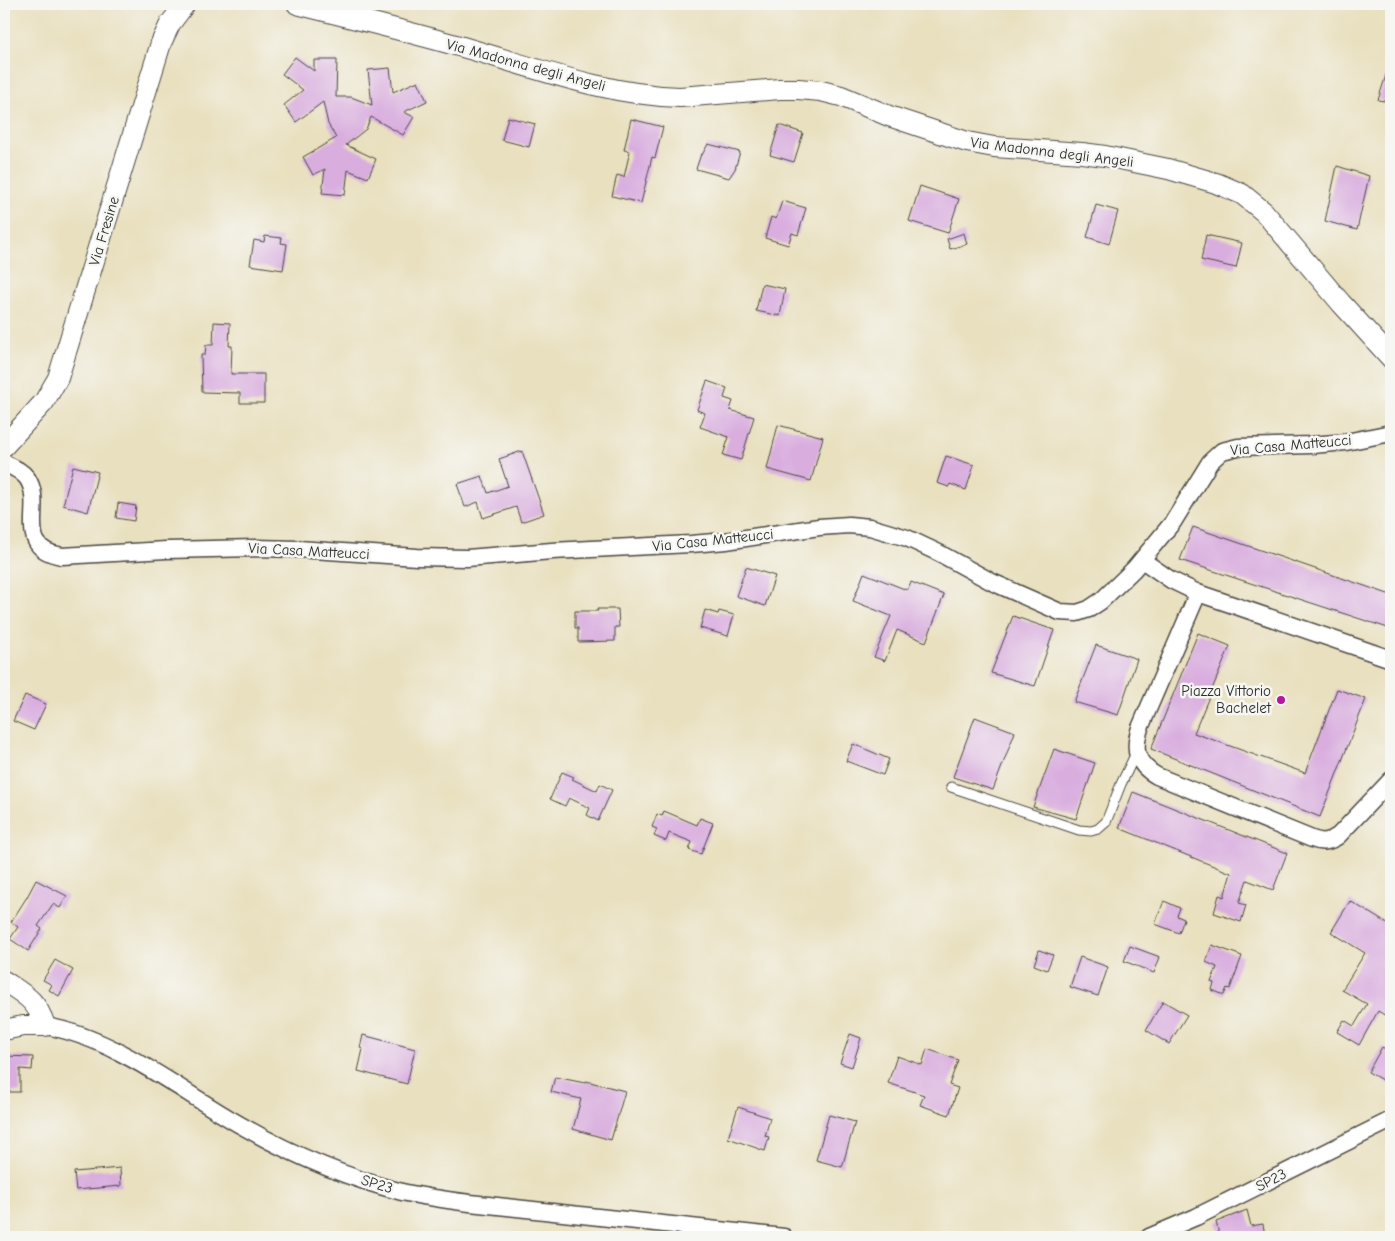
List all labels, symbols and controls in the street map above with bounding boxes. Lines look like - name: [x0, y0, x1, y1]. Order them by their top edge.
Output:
- street label: Via Madonna degli Angeli: [444, 35, 608, 95]
- street label: Via Madonna degli Angeli: [970, 133, 1134, 171]
- street label: Via Fresine: [85, 194, 123, 268]
- street label: Via Casa Matteucci: [1230, 431, 1352, 459]
- street label: Via Casa Matteucci: [652, 525, 774, 555]
- street label: Via Casa Matteucci: [248, 539, 370, 563]
- place label: Piazza Vittorio Bachelet: [1181, 682, 1272, 717]
- marker: Piazza Vittorio Bachelet: [1275, 694, 1287, 706]
- street label: SP23: [1253, 1165, 1289, 1195]
- street label: SP23: [359, 1171, 395, 1197]

